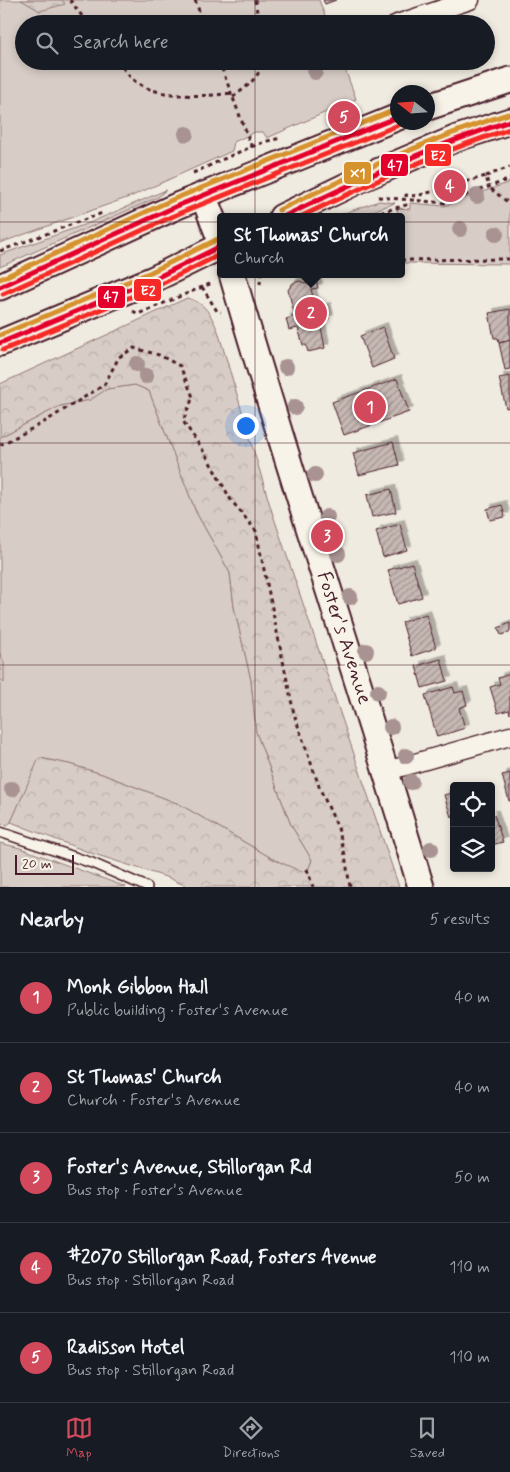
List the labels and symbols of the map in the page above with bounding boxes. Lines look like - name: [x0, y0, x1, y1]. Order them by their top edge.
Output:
- north arrow: [390, 85, 435, 130]
- pin: 5: [328, 98, 360, 136]
- line badge: E2: [424, 143, 452, 167]
- text: E2: [430, 147, 446, 165]
- line badge: 47: [380, 153, 409, 177]
- text: 47: [387, 157, 403, 175]
- line badge: X1: [343, 161, 372, 185]
- text: X1: [350, 165, 366, 183]
- pin: 4: [434, 167, 466, 205]
- line badge: E2: [133, 278, 162, 302]
- text: E2: [140, 282, 156, 300]
- line badge: 47: [97, 285, 126, 309]
- text: 47: [103, 288, 119, 306]
- pin: 2: [295, 294, 327, 332]
- pin: 1: [354, 388, 386, 426]
- your location: [233, 413, 259, 439]
- pin: 3: [311, 517, 343, 555]
- street label: Foster's Avenue: [310, 568, 378, 708]
- scale bar: [15, 852, 74, 875]

